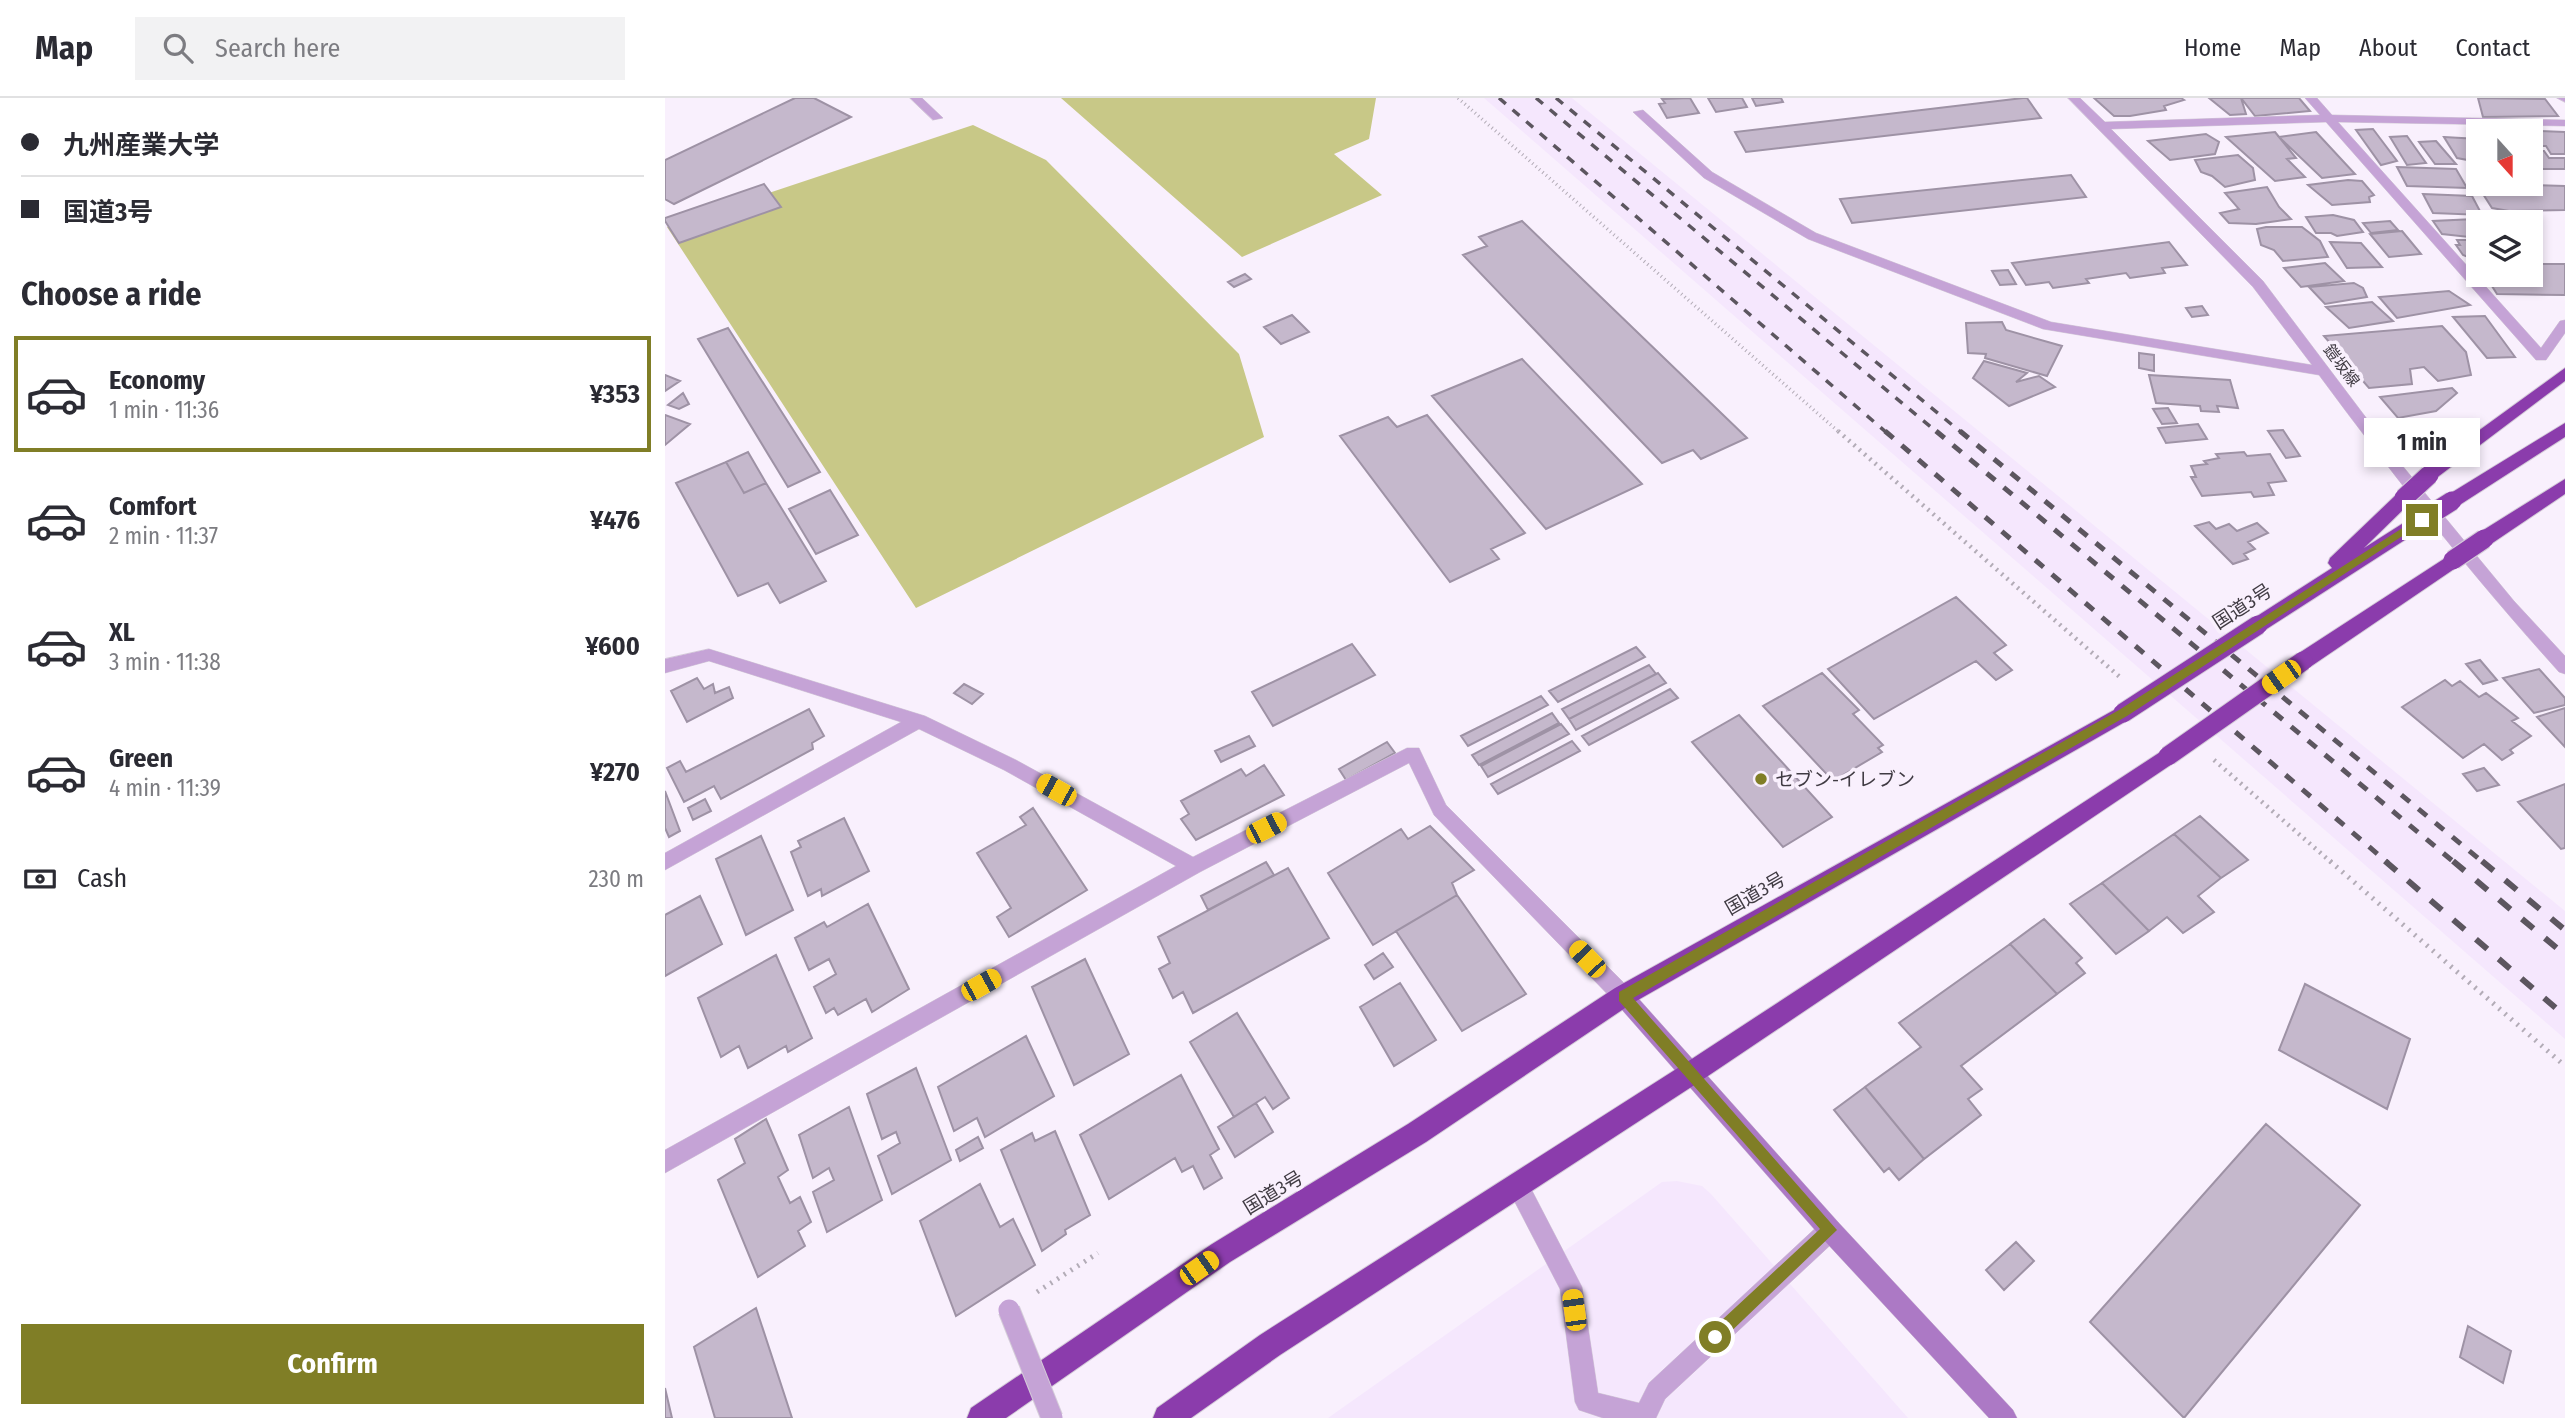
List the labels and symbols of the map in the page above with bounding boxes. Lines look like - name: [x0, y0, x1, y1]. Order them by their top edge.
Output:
- north arrow: [2466, 119, 2543, 196]
- street label: 鎧坂線: [2320, 340, 2364, 390]
- callout: 1 min: [2364, 418, 2480, 468]
- route end: [2406, 504, 2438, 536]
- street label: 国道3号: [2209, 579, 2276, 634]
- car: [2258, 656, 2305, 698]
- place label: セブン-イレブン: [1775, 768, 1915, 791]
- car: [1033, 771, 1080, 809]
- marker: セブン-イレブン: [1753, 771, 1769, 787]
- car: [1243, 809, 1290, 847]
- street label: 国道3号: [1721, 867, 1789, 920]
- car: [1565, 937, 1610, 981]
- car: [958, 966, 1005, 1004]
- street label: 国道3号: [1239, 1166, 1307, 1219]
- car: [1176, 1247, 1223, 1289]
- car: [1561, 1288, 1588, 1332]
- route start: [1699, 1321, 1731, 1353]

